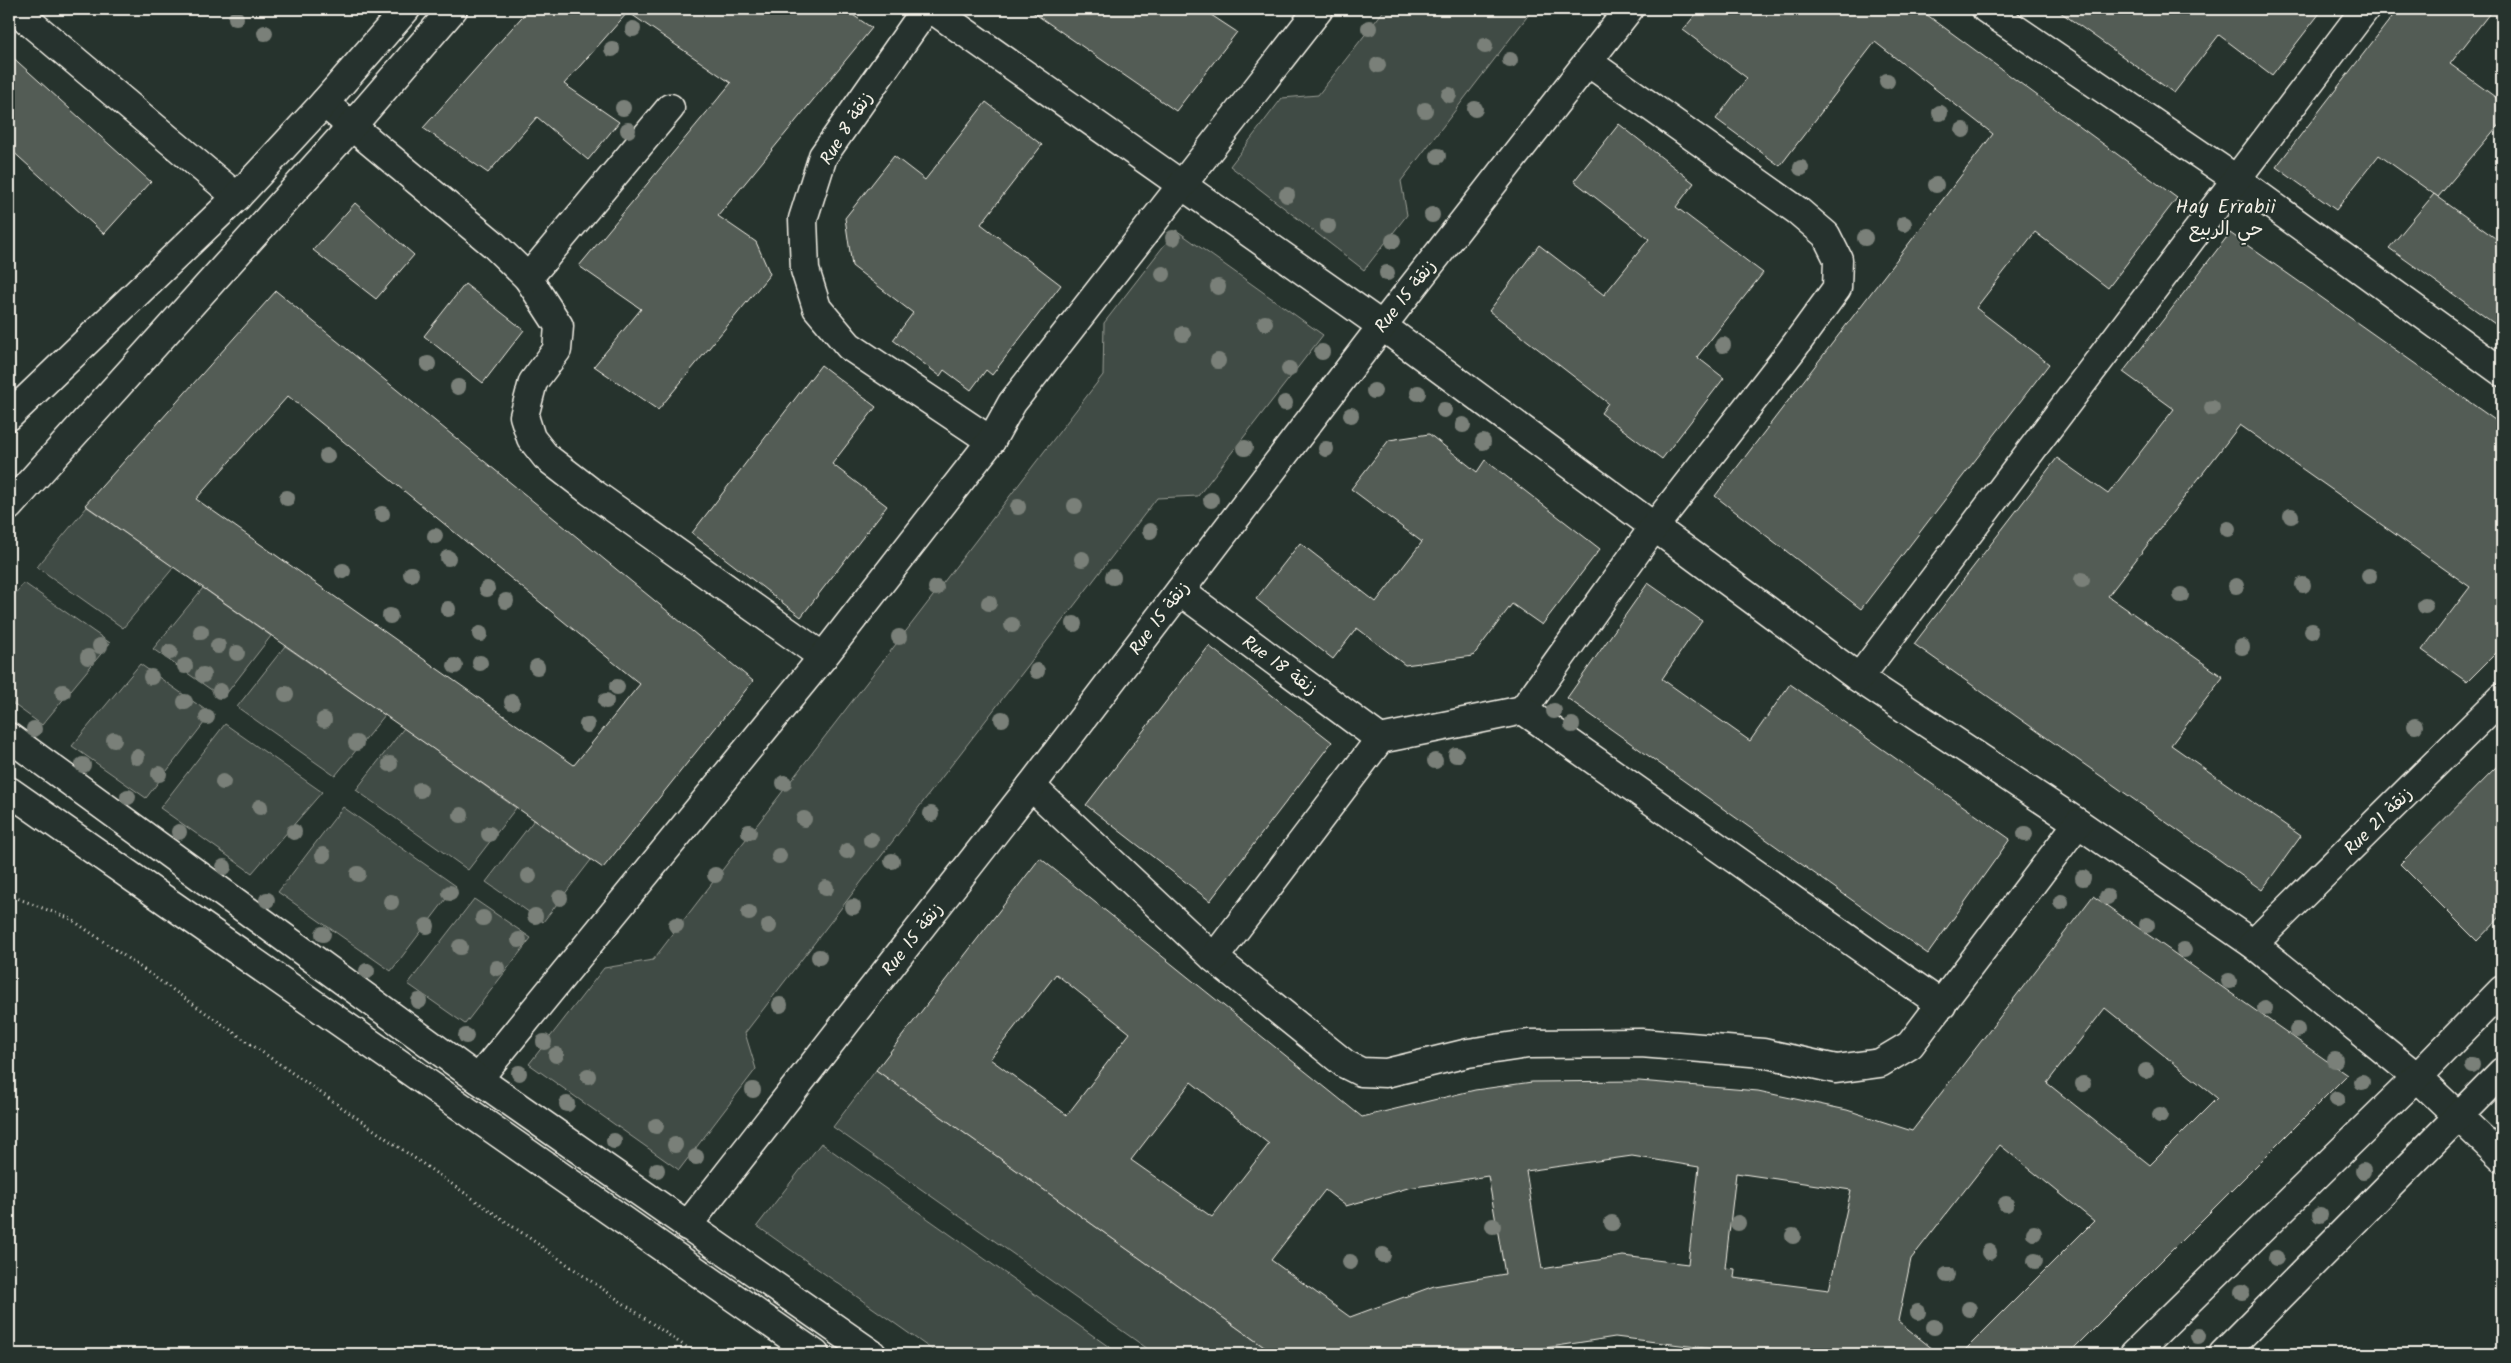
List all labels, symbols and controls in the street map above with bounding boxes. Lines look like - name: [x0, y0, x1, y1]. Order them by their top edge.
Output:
- street label: Rue 8 زنقة: [813, 86, 881, 171]
- district label: Hay Errabii حي الربيع: [2176, 193, 2277, 245]
- street label: Rue 15 زنقة: [1368, 254, 1444, 340]
- street label: Rue 15 زنقة: [1123, 576, 1198, 662]
- street label: Rue 18 زنقة: [1235, 629, 1323, 704]
- street label: Rue 21 زنقة: [2338, 781, 2420, 863]
- street label: Rue 15 زنقة: [875, 897, 951, 983]

